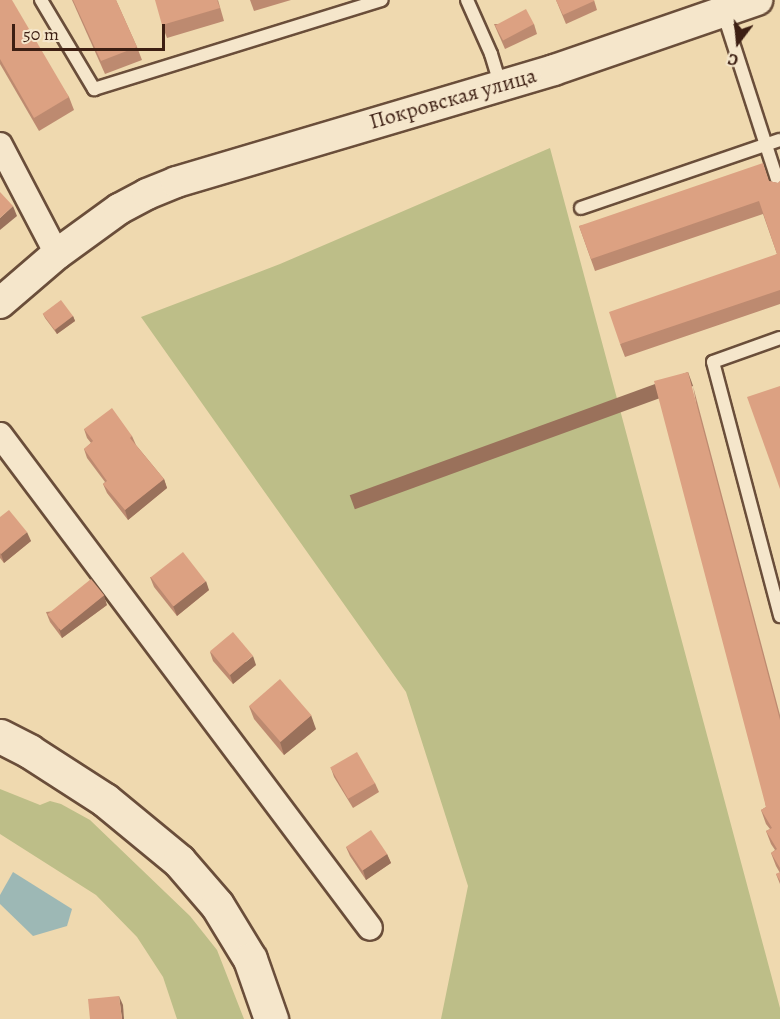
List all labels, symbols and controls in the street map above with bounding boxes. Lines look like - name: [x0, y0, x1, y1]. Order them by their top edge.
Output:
- scale bar: [15, 12, 168, 50]
- north arrow: [708, 12, 768, 72]
- text: 50 m: [23, 22, 59, 46]
- text: С: [725, 47, 741, 71]
- street label: Покровская улица: [366, 63, 540, 135]

